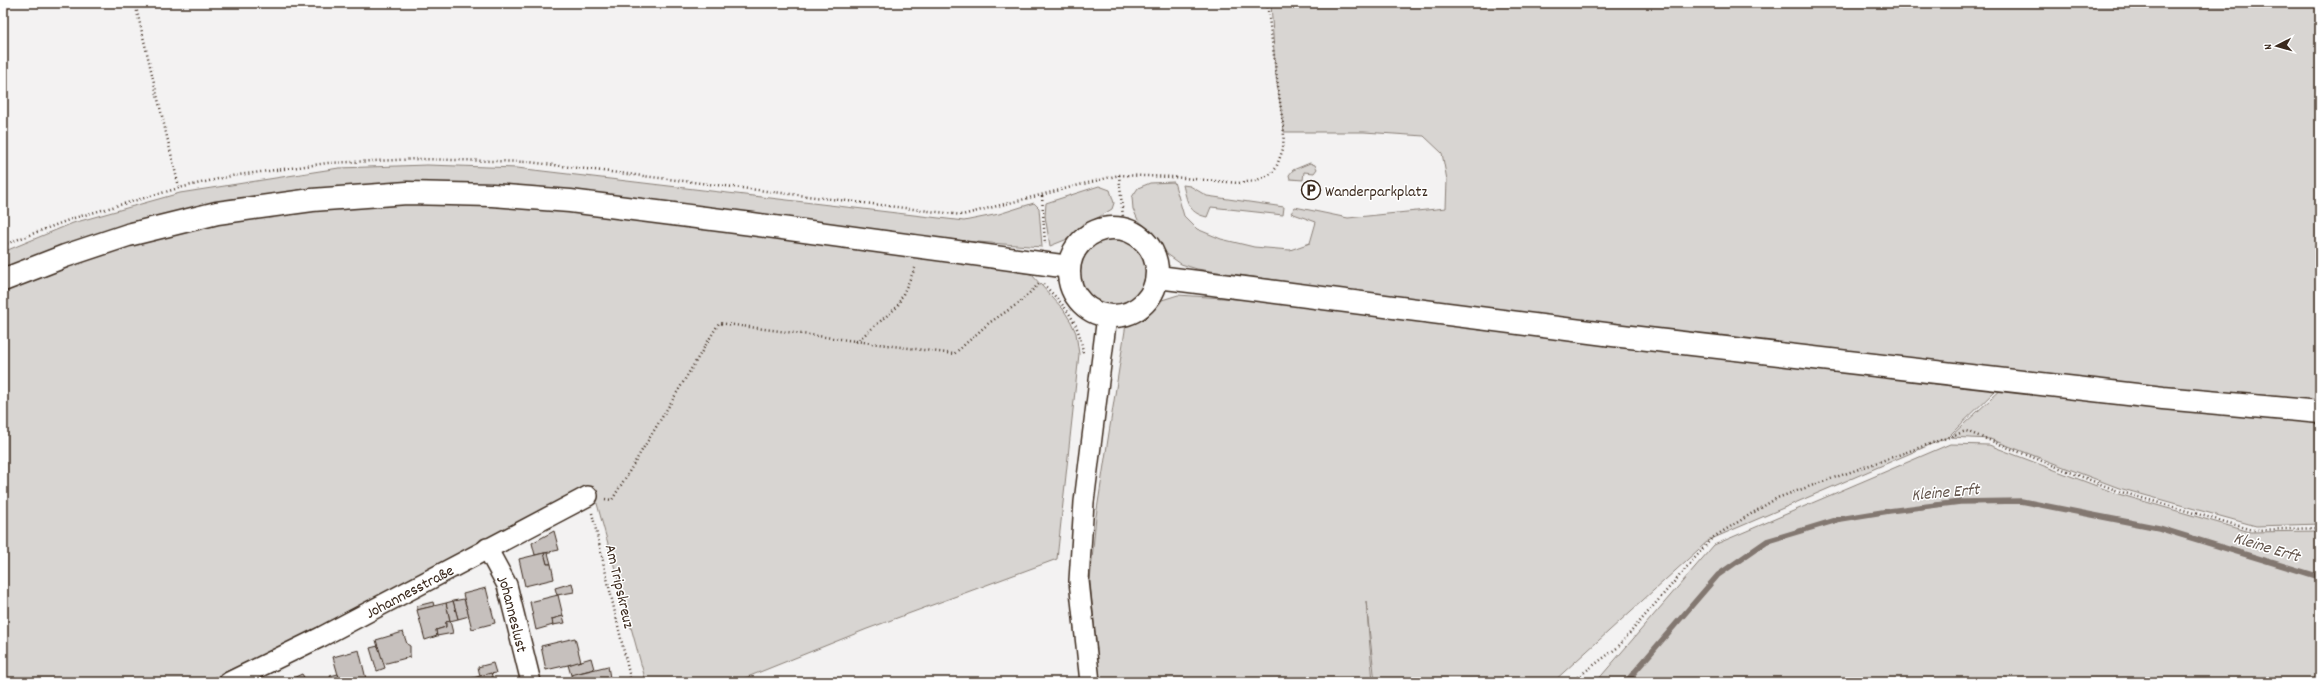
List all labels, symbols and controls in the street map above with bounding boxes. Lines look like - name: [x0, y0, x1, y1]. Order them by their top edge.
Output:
- north arrow: [2257, 26, 2297, 66]
- text: N: [2261, 43, 2277, 50]
- parking icon: Wanderparkplatz: [1300, 179, 1322, 201]
- place label: Wanderparkplatz: [1325, 181, 1428, 204]
- water label: Kleine Erft: [1910, 479, 1982, 509]
- water label: Kleine Erft: [2230, 527, 2304, 571]
- street label: Am Tripskreuz: [598, 542, 639, 631]
- street label: Johannesstraße: [362, 560, 459, 626]
- street label: Johanneslust: [489, 571, 532, 655]

